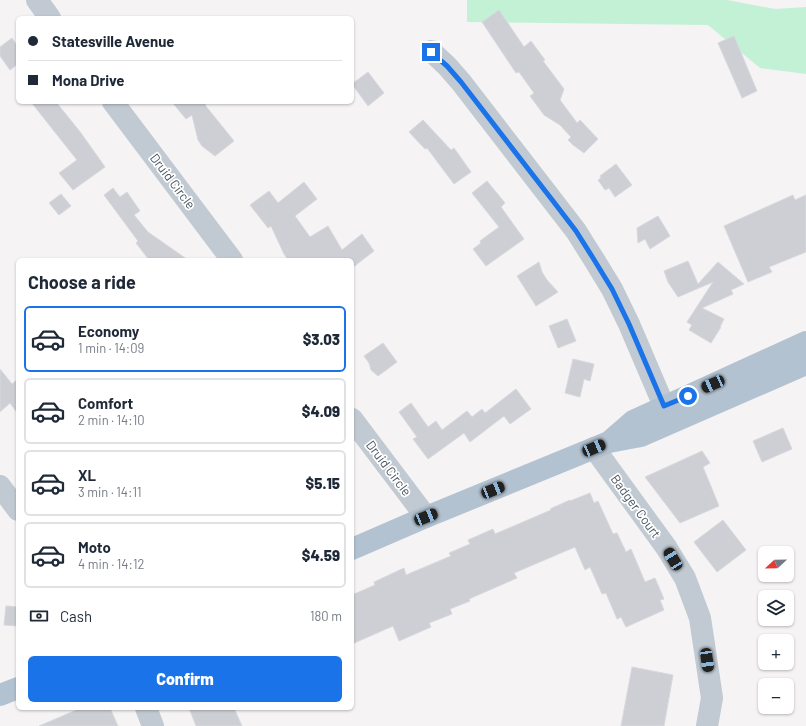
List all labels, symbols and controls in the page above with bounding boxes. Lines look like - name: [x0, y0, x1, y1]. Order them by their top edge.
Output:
- text: Statesville Avenue: [52, 32, 175, 50]
- route end: [422, 43, 440, 61]
- text: Mona Drive: [52, 71, 125, 89]
- street label: Druid Circle: [147, 150, 199, 212]
- text: Choose a ride: [28, 271, 136, 293]
- icon: car: [30, 321, 66, 357]
- text: Economy: [78, 322, 139, 340]
- text: $3.03: [303, 330, 340, 348]
- text: 1 min · 14:09: [78, 340, 144, 356]
- car: [700, 374, 726, 394]
- route start: [679, 387, 697, 405]
- icon: car: [30, 393, 66, 429]
- text: Comfort: [78, 394, 133, 412]
- text: $4.09: [302, 402, 340, 420]
- text: 2 min · 14:10: [78, 412, 145, 428]
- street label: Druid Circle: [363, 437, 415, 499]
- car: [581, 438, 607, 458]
- icon: car: [30, 465, 66, 501]
- text: XL: [78, 466, 96, 484]
- street label: Badger Court: [608, 471, 664, 541]
- text: $5.15: [306, 474, 340, 492]
- car: [480, 480, 506, 500]
- text: 3 min · 14:11: [78, 484, 142, 500]
- car: [413, 507, 439, 527]
- icon: car: [30, 537, 66, 573]
- text: Moto: [78, 538, 111, 556]
- text: $4.59: [302, 546, 340, 564]
- car: [662, 546, 684, 572]
- north arrow: [758, 546, 794, 582]
- map controls: [758, 546, 794, 714]
- text: 4 min · 14:12: [78, 556, 144, 572]
- button: layers: [758, 590, 794, 626]
- icon: cash: [28, 605, 50, 627]
- text: Cash: [60, 607, 92, 625]
- text: 180 m: [310, 608, 342, 624]
- button: +: [758, 634, 794, 670]
- car: [699, 647, 715, 673]
- button: Confirm: [28, 656, 342, 702]
- button: −: [758, 678, 794, 714]

